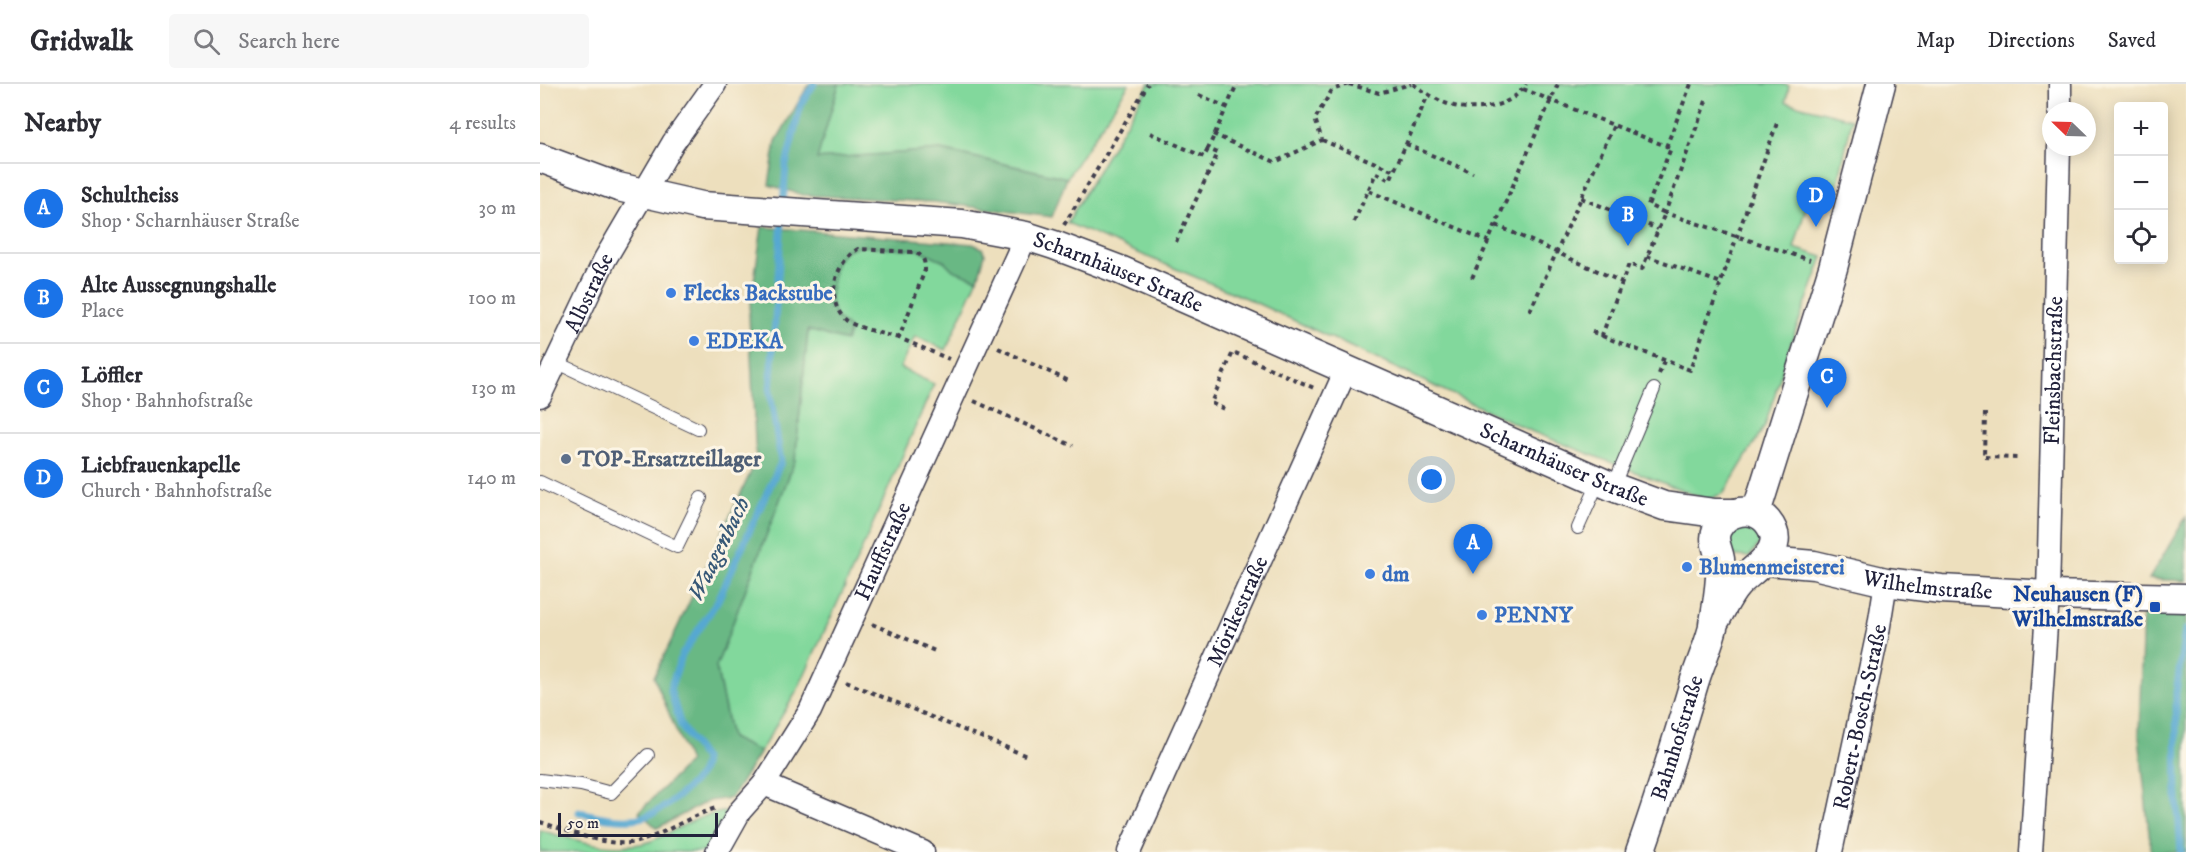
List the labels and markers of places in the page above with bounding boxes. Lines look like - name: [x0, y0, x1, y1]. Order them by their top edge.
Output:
- pin: D: [1796, 178, 1836, 227]
- pin: B: [1608, 196, 1648, 246]
- place label: Flecks Backstube: [683, 280, 833, 307]
- marker: Flecks Backstube: [664, 286, 678, 300]
- place label: EDEKA: [706, 328, 784, 355]
- marker: EDEKA: [687, 334, 701, 348]
- pin: C: [1808, 358, 1846, 408]
- place label: TOP-Ersatzteillager: [577, 446, 762, 473]
- marker: TOP-Ersatzteillager: [559, 452, 573, 466]
- pin: A: [1454, 524, 1492, 574]
- place label: Blumenmeisterei: [1699, 554, 1845, 581]
- marker: Blumenmeisterei: [1680, 560, 1694, 574]
- place label: dm: [1382, 561, 1410, 588]
- marker: dm: [1363, 567, 1377, 581]
- place label: Neuhausen (F) Wilhelmstraße: [2012, 581, 2143, 633]
- marker: Neuhausen (F) Wilhelmstraße: [2148, 600, 2162, 614]
- place label: PENNY: [1494, 602, 1574, 629]
- marker: PENNY: [1475, 608, 1489, 622]

